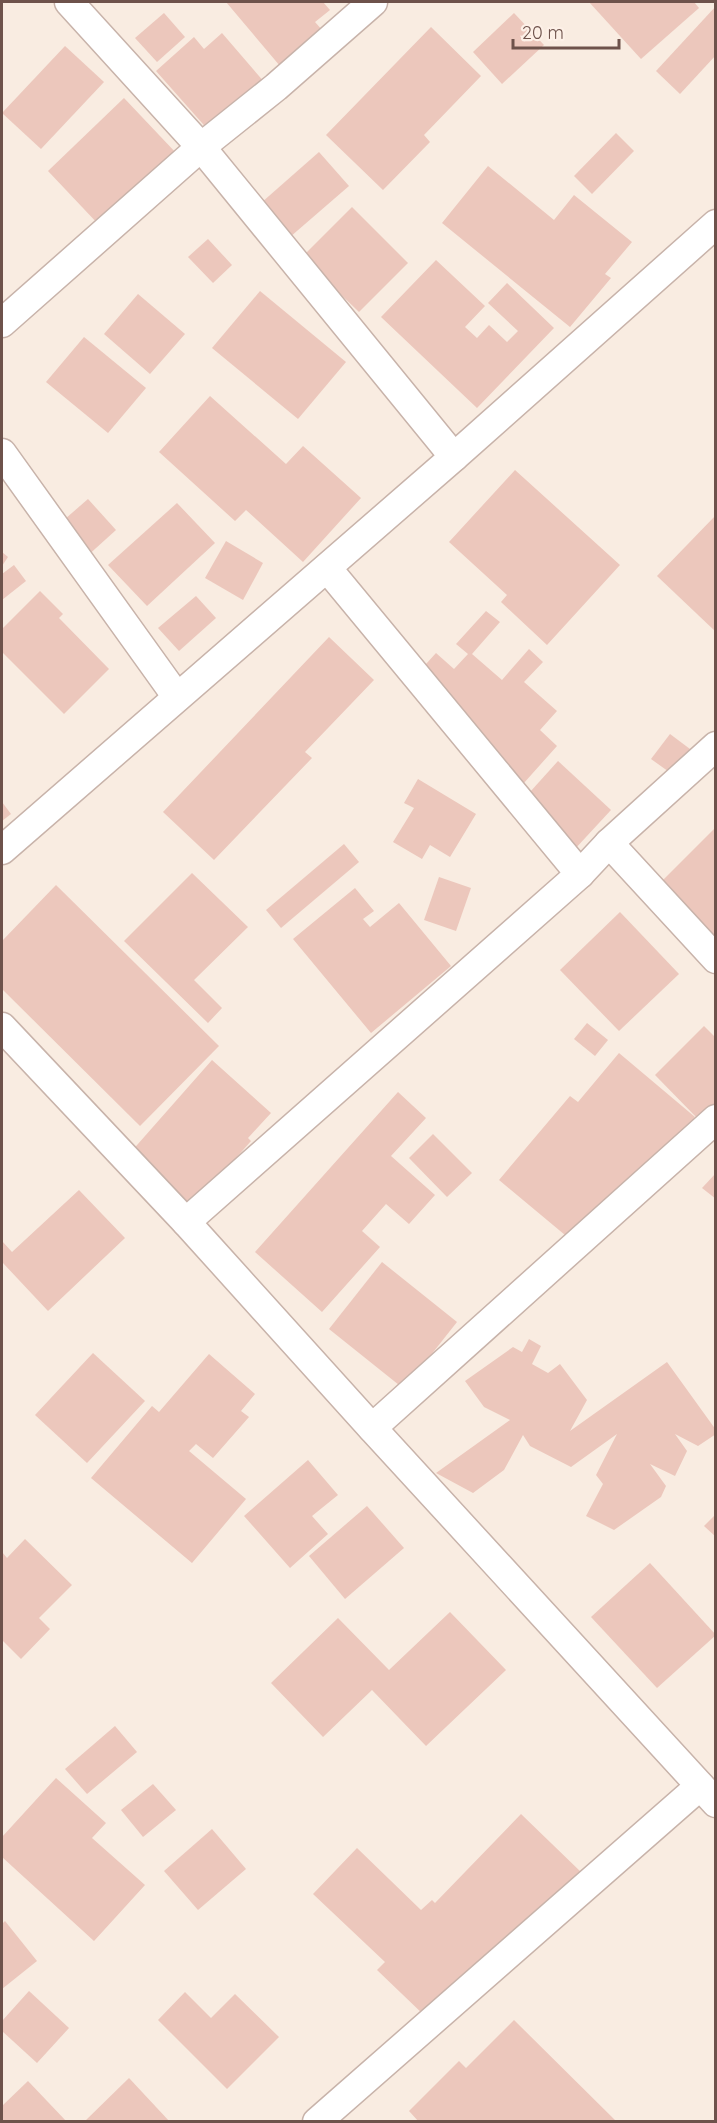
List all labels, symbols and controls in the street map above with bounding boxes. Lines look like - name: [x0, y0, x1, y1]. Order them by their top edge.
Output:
- scale bar: [513, 12, 620, 50]
- text: 20 m: [522, 21, 564, 44]

